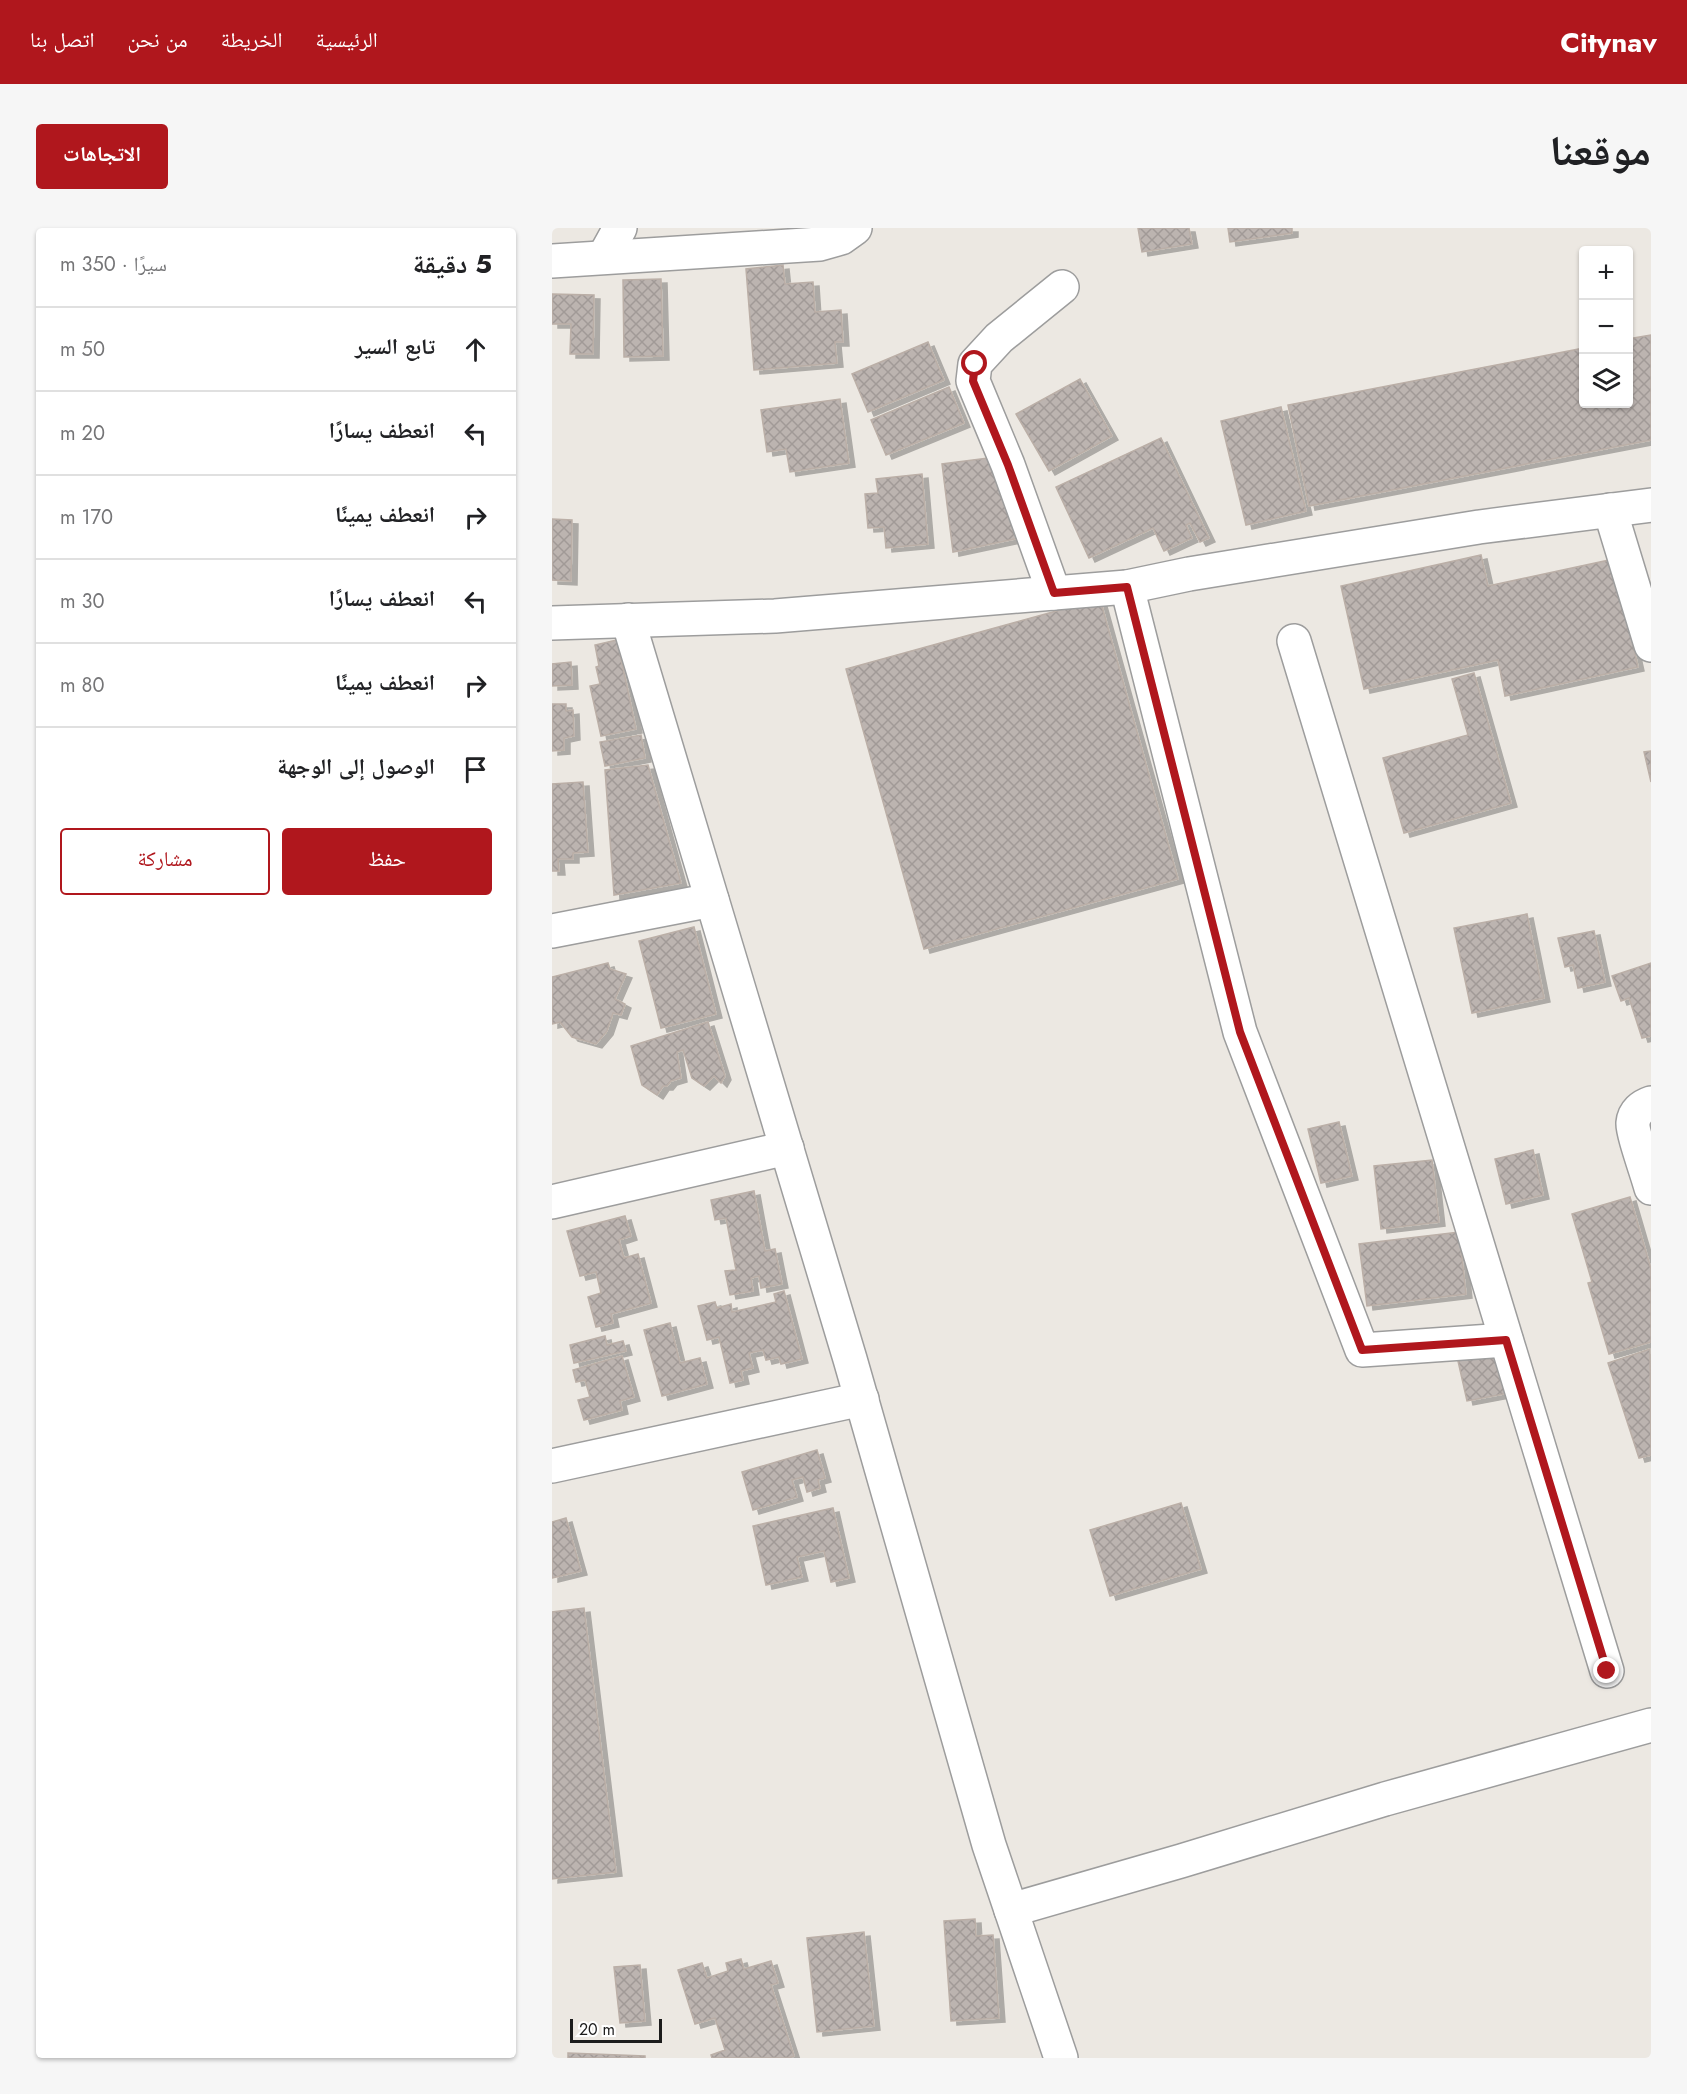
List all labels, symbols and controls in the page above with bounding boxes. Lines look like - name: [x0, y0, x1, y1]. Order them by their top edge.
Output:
- text: Citynav: [1560, 22, 1657, 63]
- text: اتصل بنا: [30, 25, 94, 55]
- text: من نحن: [127, 25, 188, 55]
- text: الخريطة: [221, 25, 283, 55]
- text: الرئيسية: [316, 25, 378, 55]
- text: موقعنا: [1550, 120, 1651, 181]
- button: الاتجاهات: [36, 124, 168, 189]
- text: 5 دقيقة: [413, 245, 492, 283]
- map controls: [1579, 246, 1633, 408]
- button: +: [1579, 246, 1633, 300]
- text: سيرًا · 350 m: [60, 250, 167, 279]
- button: −: [1579, 300, 1633, 354]
- text: تابع السير: [355, 330, 435, 362]
- icon: ahead: [459, 333, 492, 366]
- text: 50 m: [60, 335, 105, 364]
- route start: [961, 350, 987, 376]
- button: layers: [1579, 354, 1633, 408]
- text: انعطف يسارًا: [329, 414, 435, 446]
- icon: left: [459, 417, 492, 450]
- text: 20 m: [60, 419, 105, 448]
- text: انعطف يمينًا: [335, 498, 435, 530]
- icon: right: [459, 501, 492, 534]
- text: 170 m: [60, 503, 113, 532]
- text: انعطف يسارًا: [329, 582, 435, 614]
- icon: left: [459, 585, 492, 618]
- text: 30 m: [60, 587, 105, 616]
- text: انعطف يمينًا: [335, 666, 435, 698]
- icon: right: [459, 669, 492, 702]
- text: 80 m: [60, 671, 105, 700]
- text: الوصول إلى الوجهة: [277, 750, 435, 782]
- icon: arrive: [459, 753, 492, 786]
- button: مشاركة: [60, 828, 270, 895]
- button: حفظ: [282, 828, 492, 895]
- route end: [1593, 1657, 1619, 1683]
- scale bar: [570, 2016, 662, 2044]
- text: 20 m: [579, 2018, 615, 2041]

